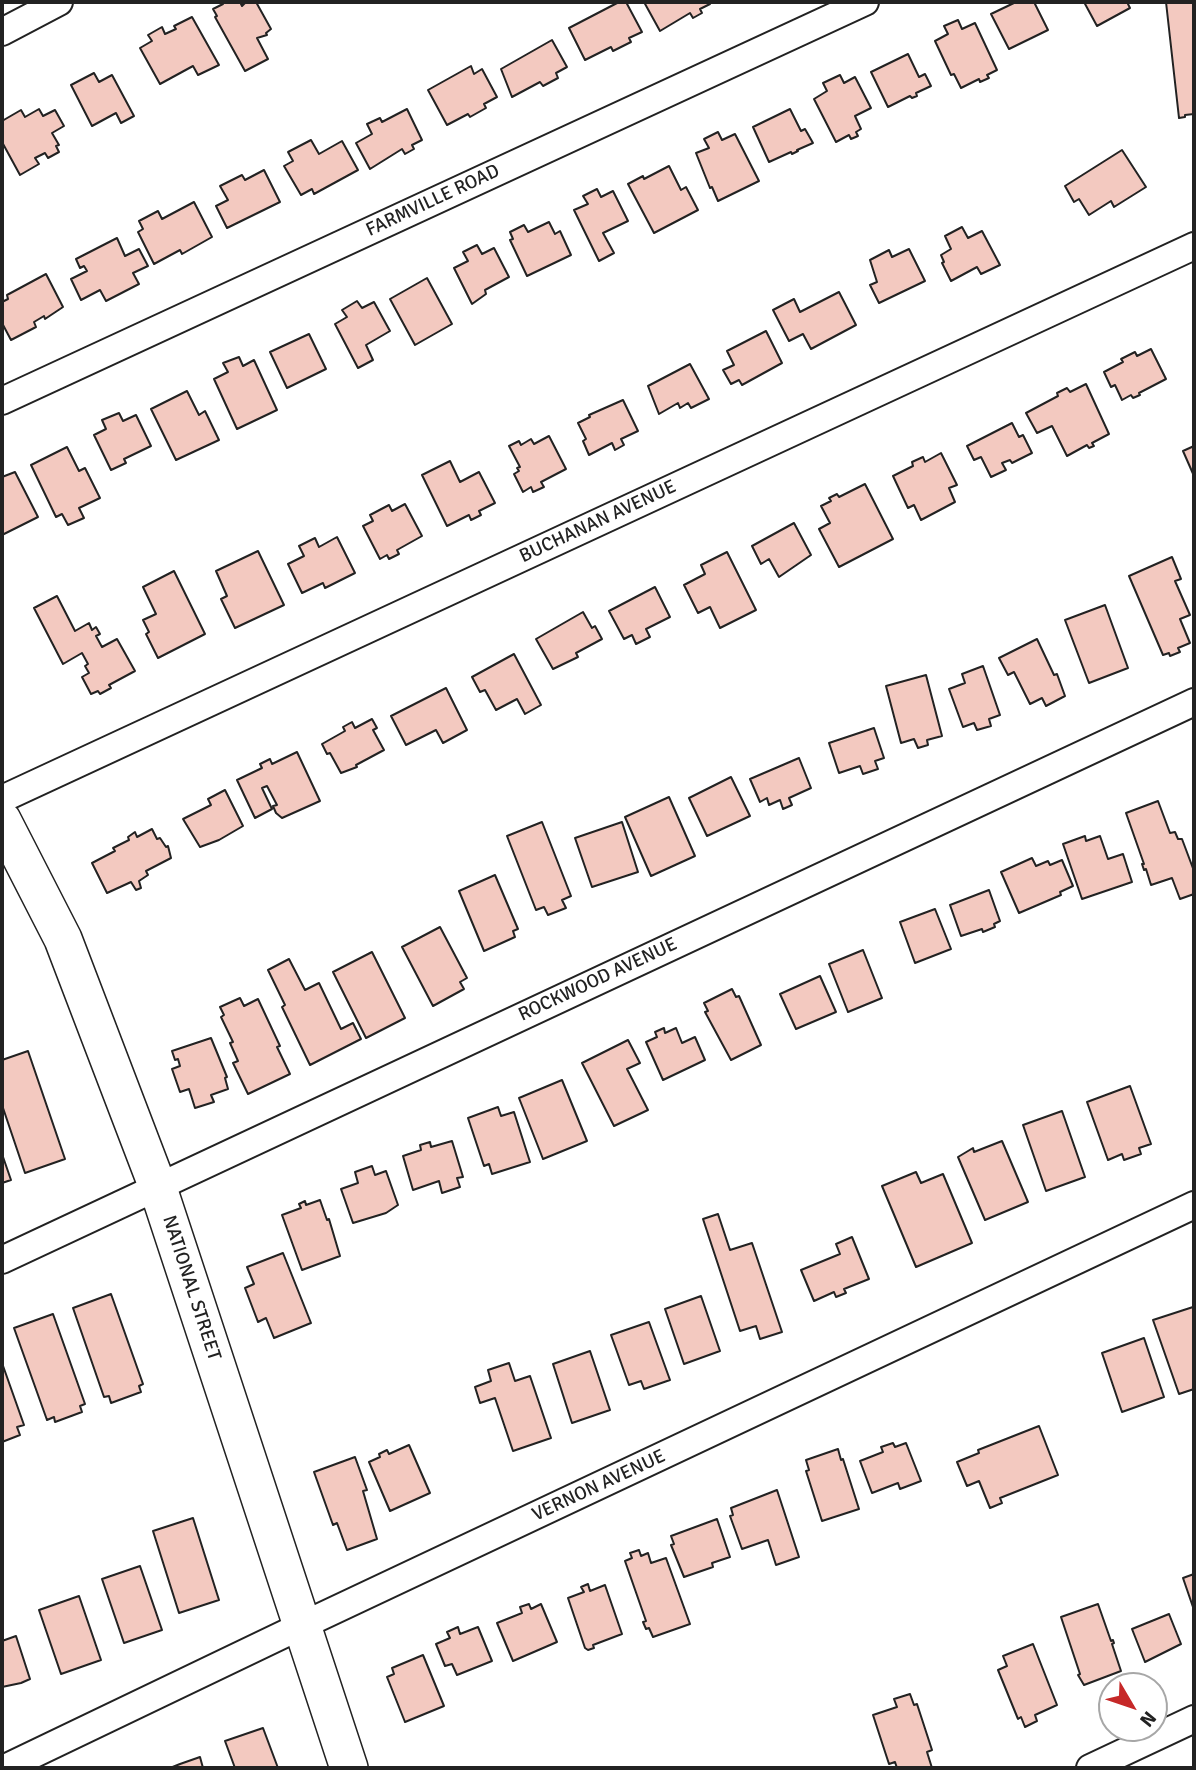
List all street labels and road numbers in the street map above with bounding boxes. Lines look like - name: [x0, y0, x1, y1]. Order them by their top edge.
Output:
- street label: FARMVILLE ROAD: [363, 160, 503, 242]
- street label: BUCHANAN AVENUE: [516, 476, 680, 568]
- street label: ROCKWOOD AVENUE: [515, 933, 681, 1027]
- street label: NATIONAL STREET: [157, 1213, 225, 1363]
- street label: VERNON AVENUE: [529, 1445, 669, 1527]

